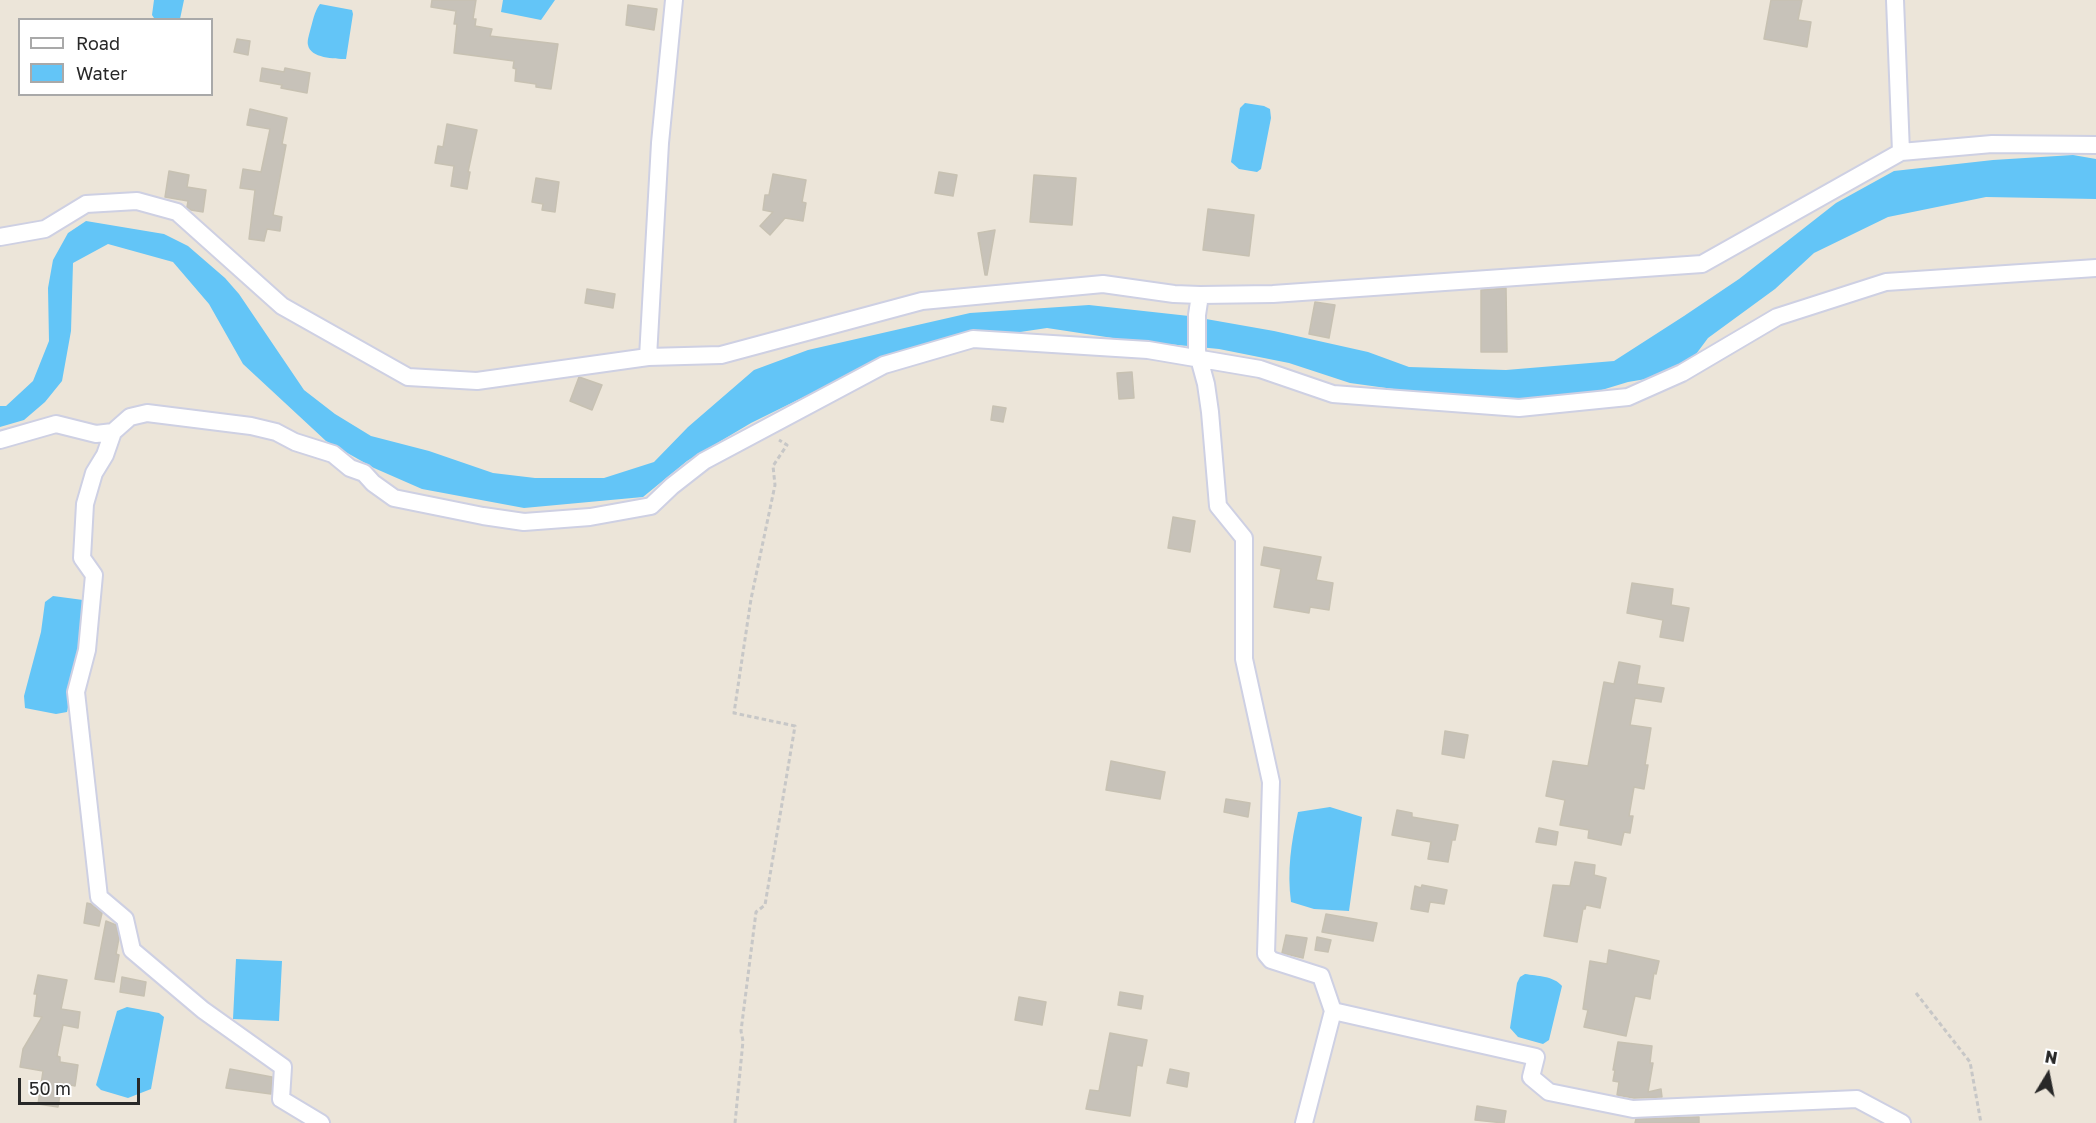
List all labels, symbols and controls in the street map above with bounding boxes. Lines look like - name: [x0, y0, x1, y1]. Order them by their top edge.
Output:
- legend: [18, 18, 213, 96]
- text: Road: [76, 32, 120, 54]
- text: Water: [76, 62, 127, 84]
- north arrow: [2018, 1045, 2078, 1105]
- text: N: [2043, 1046, 2059, 1068]
- scale bar: [21, 1066, 142, 1104]
- text: 50 m: [29, 1077, 71, 1099]

